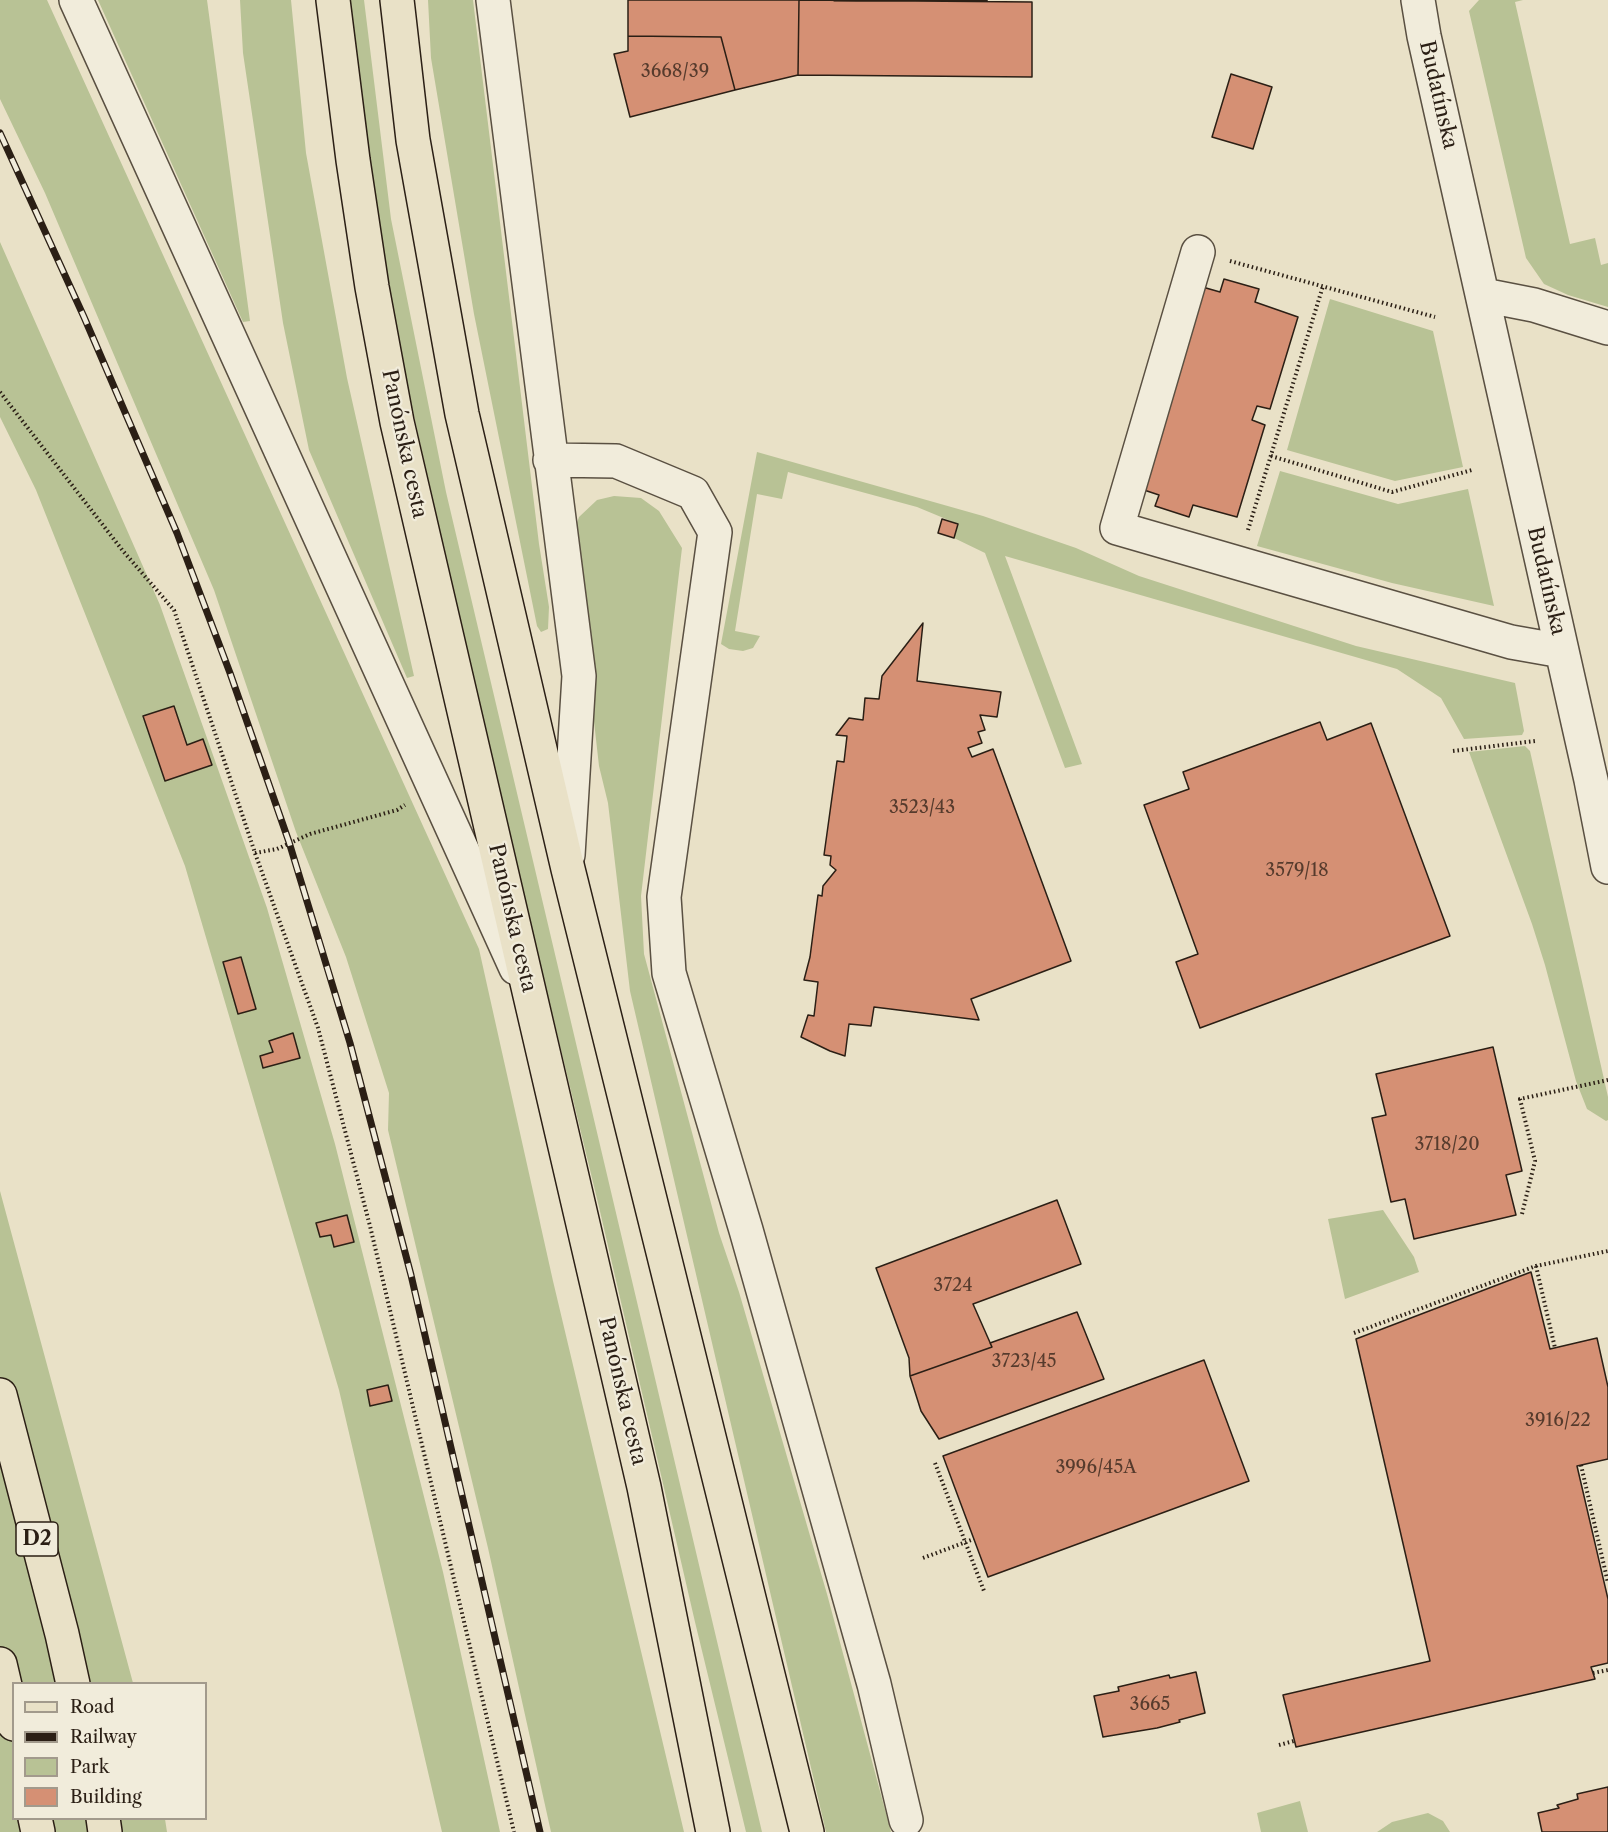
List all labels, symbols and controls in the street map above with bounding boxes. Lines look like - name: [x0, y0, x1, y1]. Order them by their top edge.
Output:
- street label: Budatínska: [1413, 38, 1463, 152]
- house number: 3668/39: [641, 61, 709, 83]
- street label: Panónska cesta: [376, 367, 432, 521]
- street label: Budatínska: [1521, 524, 1571, 638]
- house number: 3523/43: [889, 797, 955, 819]
- street label: Panónska cesta: [483, 841, 541, 995]
- house number: 3579/18: [1265, 860, 1329, 882]
- house number: 3718/20: [1414, 1134, 1480, 1156]
- house number: 3724: [933, 1275, 973, 1297]
- street label: Panónska cesta: [593, 1314, 651, 1468]
- house number: 3723/45: [991, 1351, 1057, 1373]
- house number: 3916/22: [1525, 1410, 1591, 1432]
- house number: 3996/45A: [1055, 1457, 1137, 1479]
- road number: D2: [16, 1522, 58, 1556]
- legend: [12, 1682, 207, 1820]
- house number: 3665: [1130, 1694, 1170, 1716]
- text: Road: [70, 1696, 115, 1718]
- text: Railway: [70, 1726, 137, 1748]
- text: Park: [70, 1756, 109, 1778]
- text: Building: [70, 1786, 142, 1808]

